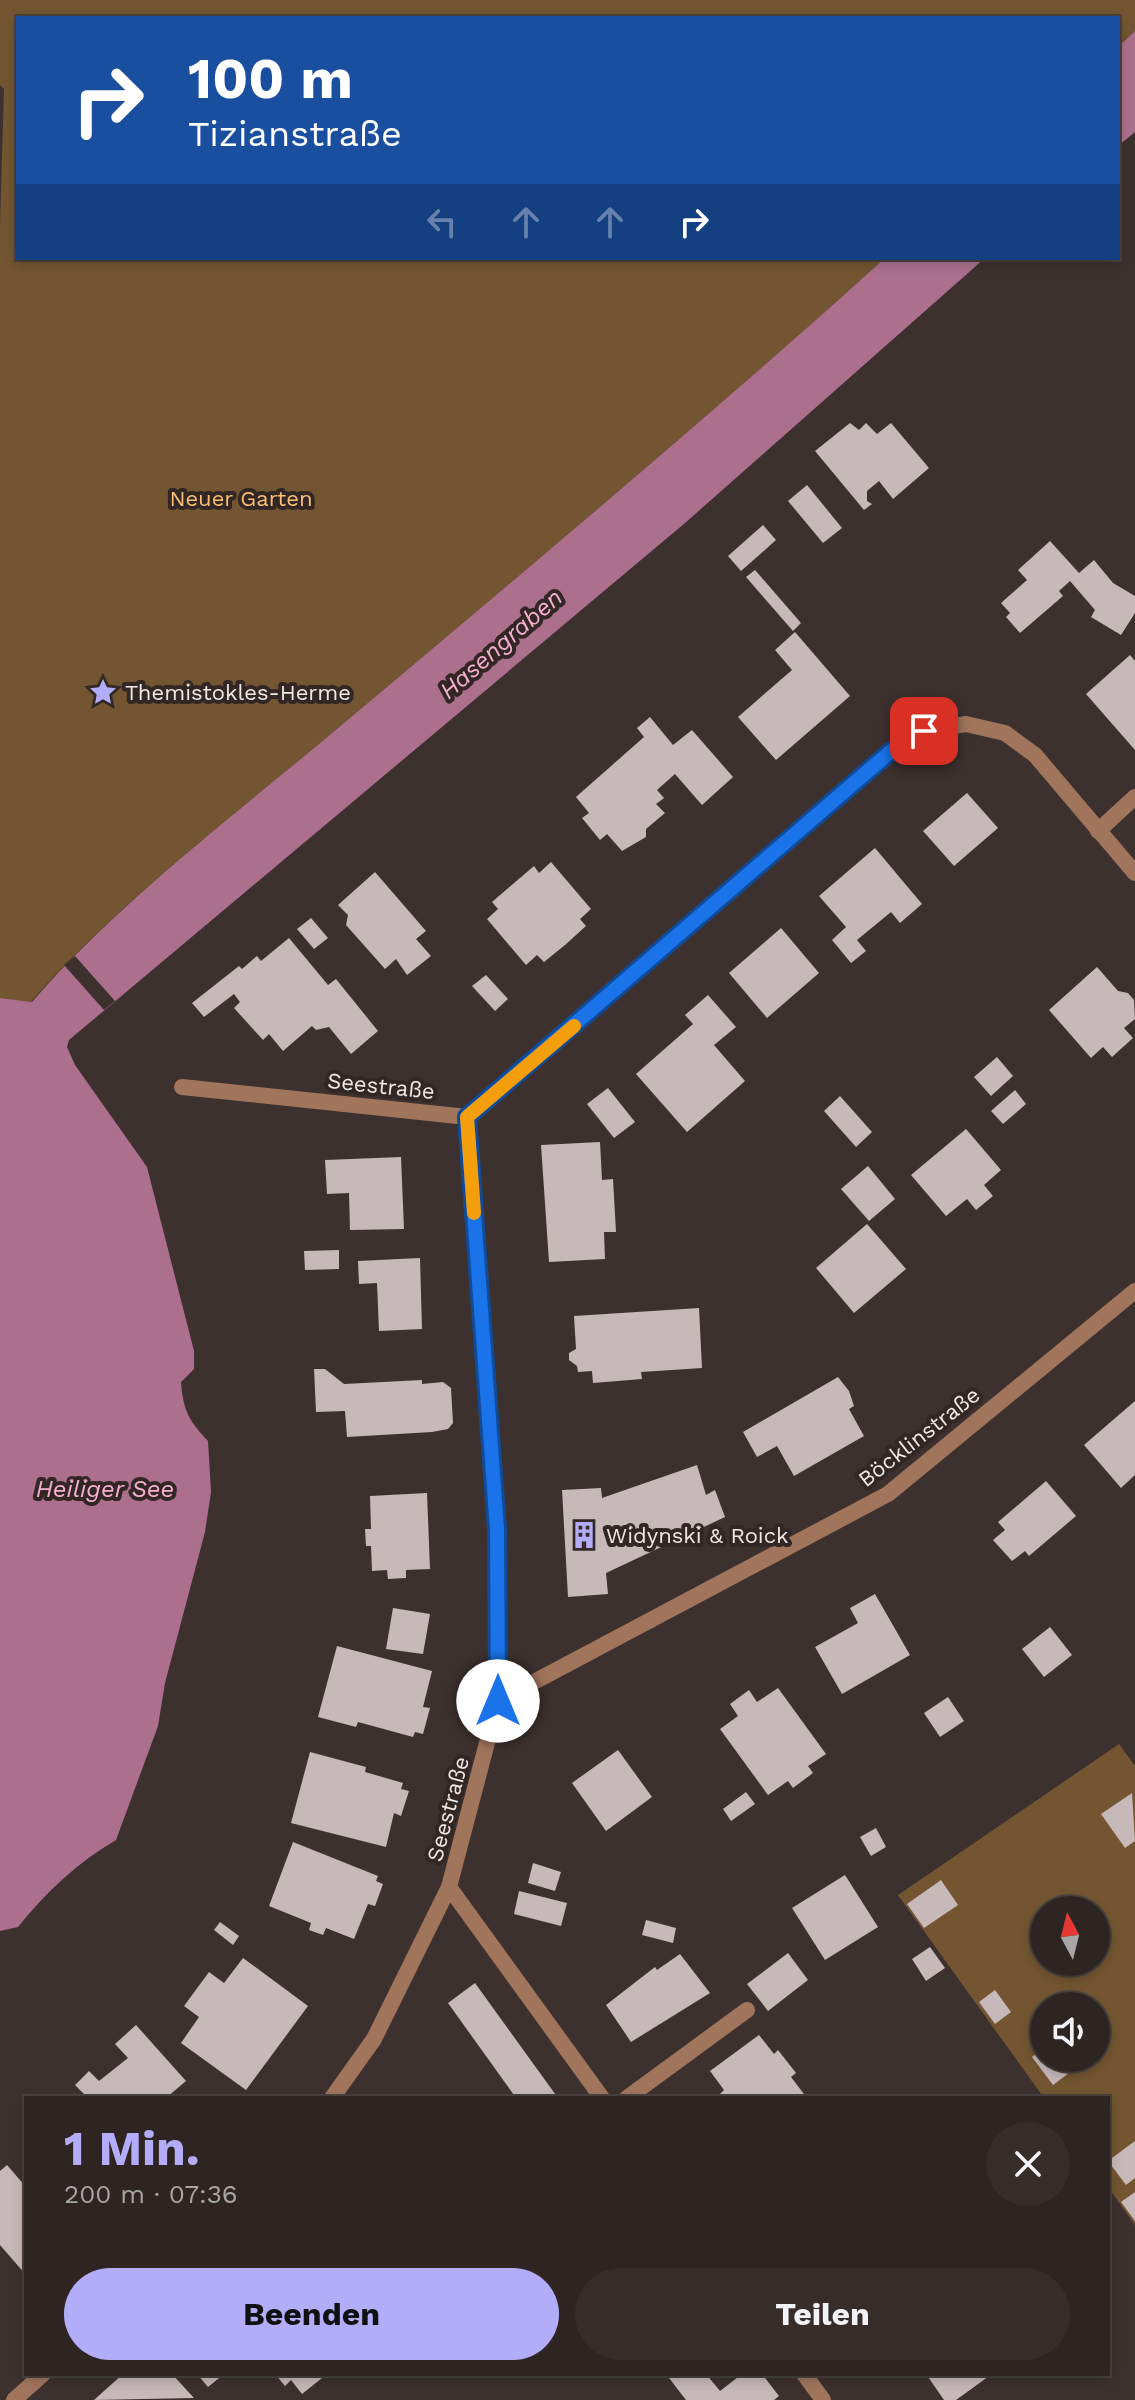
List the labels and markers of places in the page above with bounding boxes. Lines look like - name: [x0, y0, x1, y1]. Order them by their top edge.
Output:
- place icon: Themistokles-Herme: [88, 677, 118, 707]
- place label: Themistokles-Herme: [125, 680, 351, 705]
- pin: [890, 697, 958, 765]
- building icon: Widynski & Roick: [569, 1520, 599, 1550]
- place label: Widynski & Roick: [606, 1523, 789, 1548]

